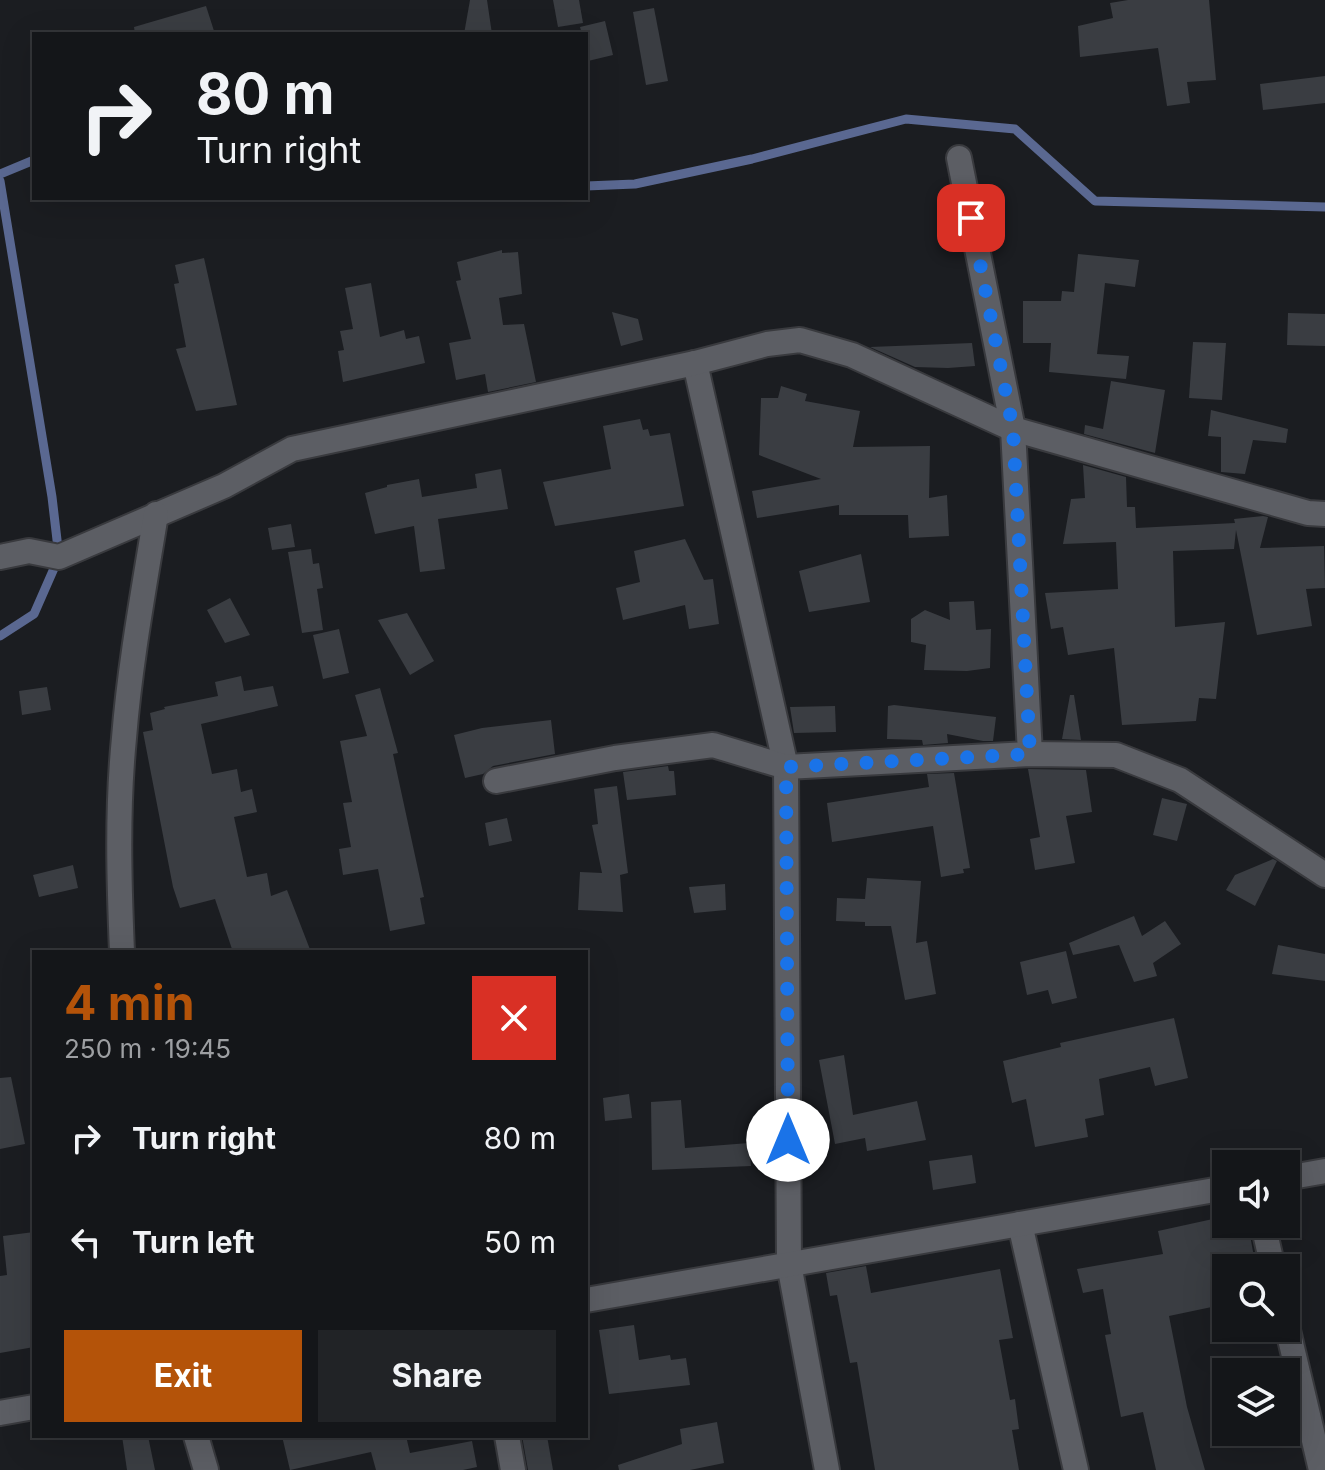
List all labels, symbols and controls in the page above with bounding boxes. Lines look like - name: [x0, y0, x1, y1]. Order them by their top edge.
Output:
- text: 80 m: [196, 60, 335, 128]
- icon: right: [64, 64, 168, 168]
- text: Turn right: [196, 128, 361, 172]
- pin: [937, 184, 1005, 252]
- icon: arrive: [949, 196, 993, 240]
- text: 4 min: [64, 973, 195, 1032]
- button: close: [472, 976, 556, 1060]
- text: 250 m · 19:45: [64, 1033, 231, 1064]
- position arrow: [746, 1098, 830, 1182]
- icon: right: [64, 1116, 108, 1160]
- text: Turn right: [132, 1120, 276, 1156]
- text: 80 m: [484, 1120, 556, 1156]
- map controls: [1212, 1150, 1300, 1446]
- button: sound: [1212, 1150, 1300, 1238]
- icon: left: [64, 1220, 108, 1264]
- text: Turn left: [132, 1224, 254, 1260]
- text: 50 m: [484, 1224, 556, 1260]
- button: search: [1212, 1254, 1300, 1342]
- button: Exit: [64, 1330, 302, 1422]
- button: Share: [318, 1330, 556, 1422]
- button: layers: [1212, 1358, 1300, 1446]

